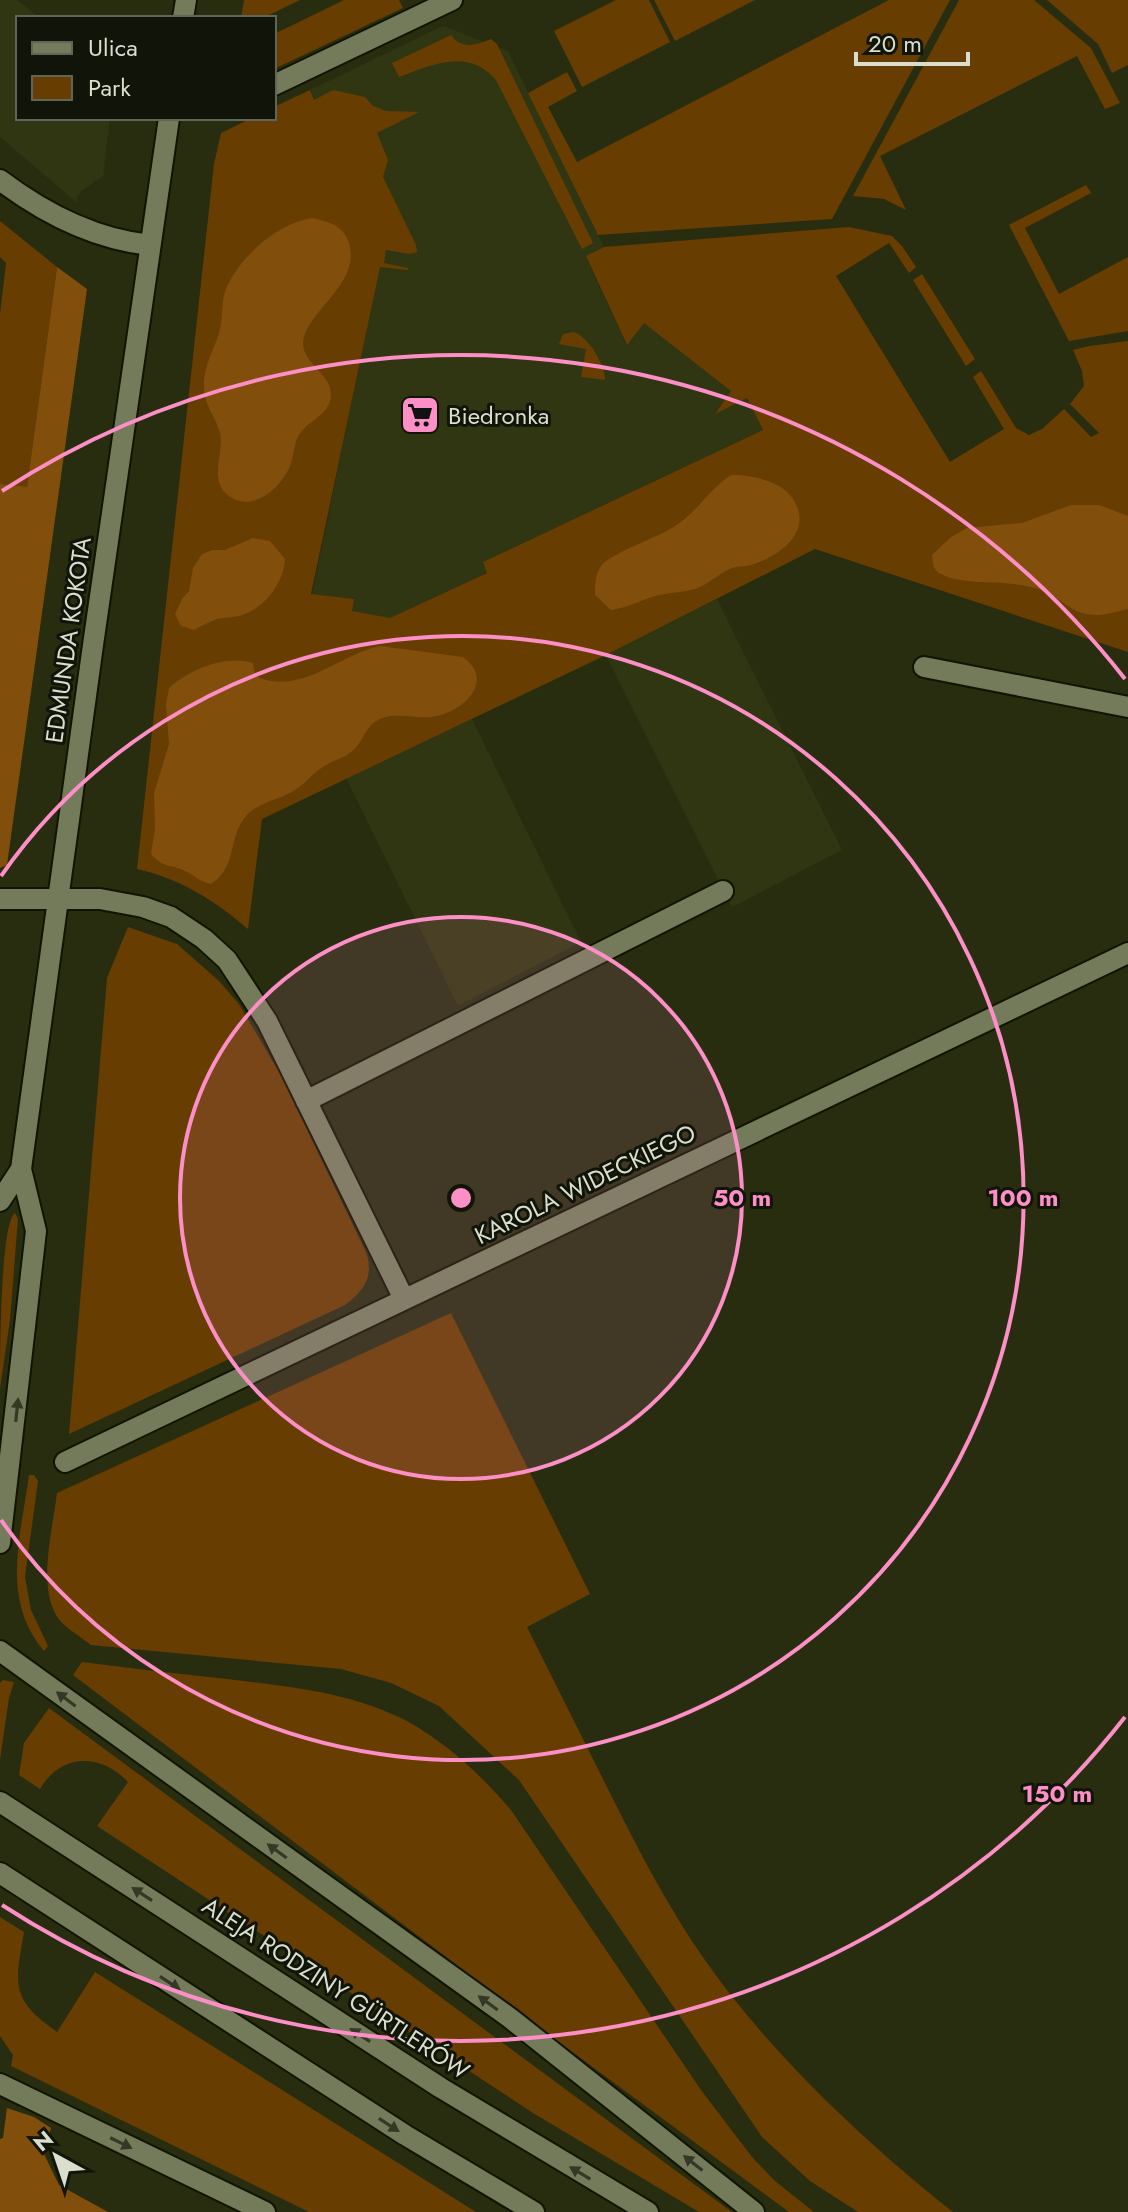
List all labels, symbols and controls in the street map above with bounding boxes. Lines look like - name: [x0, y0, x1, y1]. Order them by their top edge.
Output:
- legend: [16, 16, 276, 120]
- scale bar: [856, 16, 968, 66]
- text: 20 m: [868, 26, 922, 61]
- text: Ulica: [88, 30, 138, 65]
- text: Park: [88, 70, 131, 105]
- supermarket icon: Biedronka: [399, 394, 441, 436]
- place label: Biedronka: [448, 398, 549, 433]
- street label: EDMUNDA KOKOTA: [36, 535, 100, 745]
- street label: KAROLA WIDECKIEGO: [468, 1115, 702, 1253]
- text: 50 m: [713, 1180, 771, 1215]
- text: 100 m: [988, 1180, 1058, 1215]
- centre of rings: [447, 1184, 475, 1212]
- one-way arrow: [10, 1397, 23, 1422]
- one-way arrow: [56, 1691, 77, 1707]
- text: 150 m: [1022, 1776, 1092, 1811]
- one-way arrow: [267, 1844, 288, 1859]
- one-way arrow: [131, 1886, 152, 1901]
- street label: ALEJA RODZINY GÜRTLERÓW: [195, 1888, 477, 2088]
- one-way arrow: [160, 1976, 181, 1991]
- one-way arrow: [478, 1995, 499, 2011]
- one-way arrow: [349, 2028, 370, 2043]
- north arrow: [16, 2116, 96, 2196]
- one-way arrow: [378, 2117, 399, 2132]
- text: N: [26, 2123, 60, 2159]
- one-way arrow: [109, 2136, 132, 2150]
- one-way arrow: [683, 2156, 703, 2172]
- one-way arrow: [569, 2166, 591, 2180]

